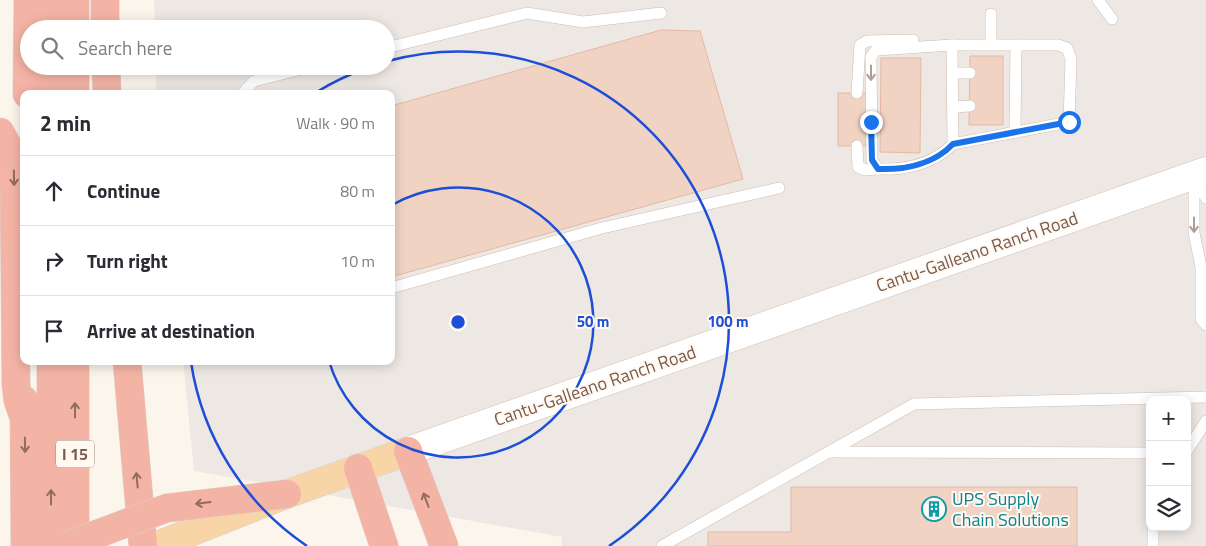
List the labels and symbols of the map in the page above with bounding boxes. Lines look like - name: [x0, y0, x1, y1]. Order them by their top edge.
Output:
- one-way arrow: [866, 64, 876, 81]
- route end: [860, 111, 883, 134]
- route start: [1058, 111, 1081, 134]
- one-way arrow: [9, 170, 19, 186]
- street label: Cantu-Galleano Ranch Road: [872, 204, 1081, 299]
- one-way arrow: [1189, 216, 1199, 232]
- text: 50 m: [577, 310, 609, 333]
- text: 100 m: [707, 310, 749, 333]
- centre of rings: [449, 313, 467, 331]
- street label: Cantu-Galleano Ranch Road: [490, 338, 699, 433]
- one-way arrow: [70, 402, 80, 418]
- one-way arrow: [20, 436, 30, 453]
- road number: I 15: [56, 440, 94, 468]
- one-way arrow: [132, 472, 142, 488]
- place label: UPS Supply Chain Solutions: [952, 485, 1069, 533]
- one-way arrow: [46, 490, 56, 506]
- one-way arrow: [421, 493, 430, 509]
- building icon: UPS Supply Chain Solutions: [921, 496, 947, 522]
- one-way arrow: [196, 498, 212, 508]

